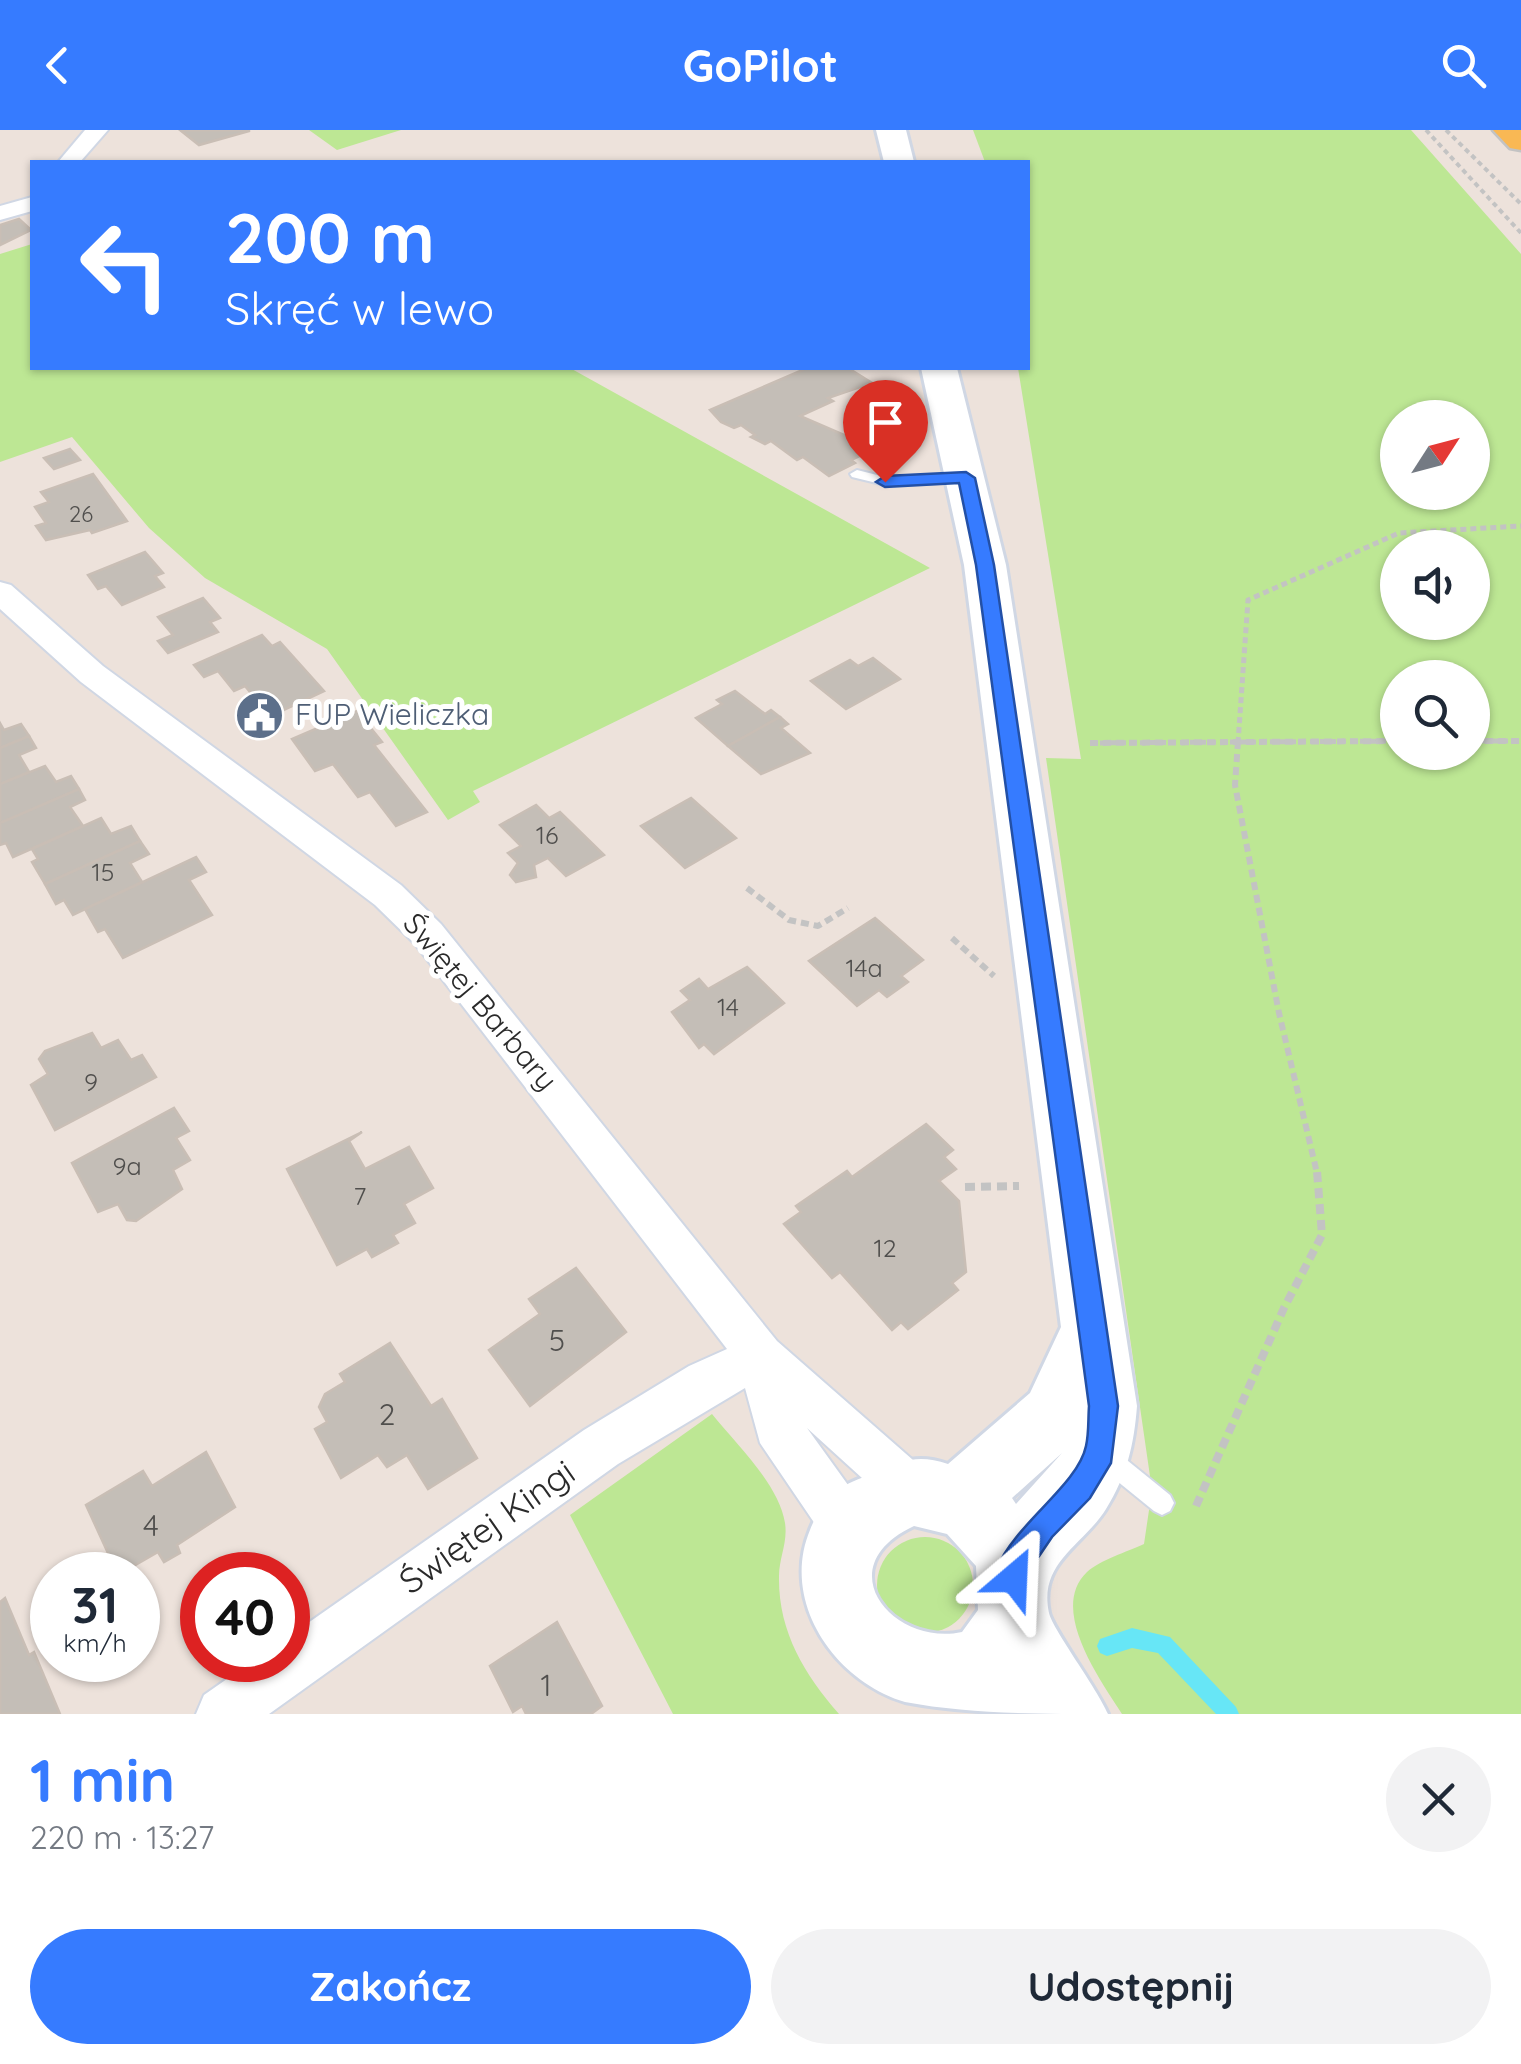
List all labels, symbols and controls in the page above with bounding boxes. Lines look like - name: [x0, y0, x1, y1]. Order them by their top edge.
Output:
- text: GoPilot: [683, 37, 838, 93]
- icon: back: [30, 38, 85, 93]
- icon: search: [1436, 38, 1491, 93]
- text: 200 m: [225, 193, 435, 281]
- icon: left: [60, 200, 190, 330]
- text: Skręć w lewo: [225, 280, 494, 336]
- pin: [843, 380, 928, 483]
- icon: arrive: [858, 395, 913, 450]
- north arrow: [1380, 400, 1490, 510]
- map controls: [1380, 400, 1490, 770]
- house number: 26: [69, 500, 93, 528]
- button: sound: [1380, 530, 1490, 640]
- button: search: [1380, 660, 1490, 770]
- public building icon: FUP Wieliczka: [234, 689, 286, 741]
- place label: FUP Wieliczka: [295, 695, 489, 733]
- house number: 16: [536, 819, 558, 850]
- house number: 15: [92, 856, 114, 887]
- street label: Świętej Barbary: [395, 905, 566, 1098]
- house number: 14a: [845, 952, 883, 983]
- house number: 14: [717, 991, 739, 1022]
- house number: 9: [84, 1066, 98, 1097]
- house number: 9a: [112, 1150, 142, 1181]
- house number: 7: [354, 1180, 367, 1211]
- house number: 12: [873, 1232, 897, 1263]
- house number: 5: [549, 1321, 565, 1359]
- house number: 2: [379, 1395, 395, 1433]
- street label: Świętej Kingi: [390, 1450, 583, 1603]
- house number: 4: [143, 1506, 159, 1544]
- position arrow: [962, 1526, 1066, 1630]
- speed limit sign: 40: [180, 1552, 310, 1682]
- text: 31: [72, 1573, 118, 1636]
- text: km/h: [63, 1627, 127, 1658]
- house number: 1: [540, 1666, 552, 1704]
- text: 1 min: [30, 1742, 175, 1817]
- button: close: [1386, 1747, 1491, 1852]
- text: 220 m · 13:27: [30, 1817, 214, 1857]
- button: Zakończ: [30, 1929, 751, 2044]
- button: Udostępnij: [771, 1929, 1491, 2044]

